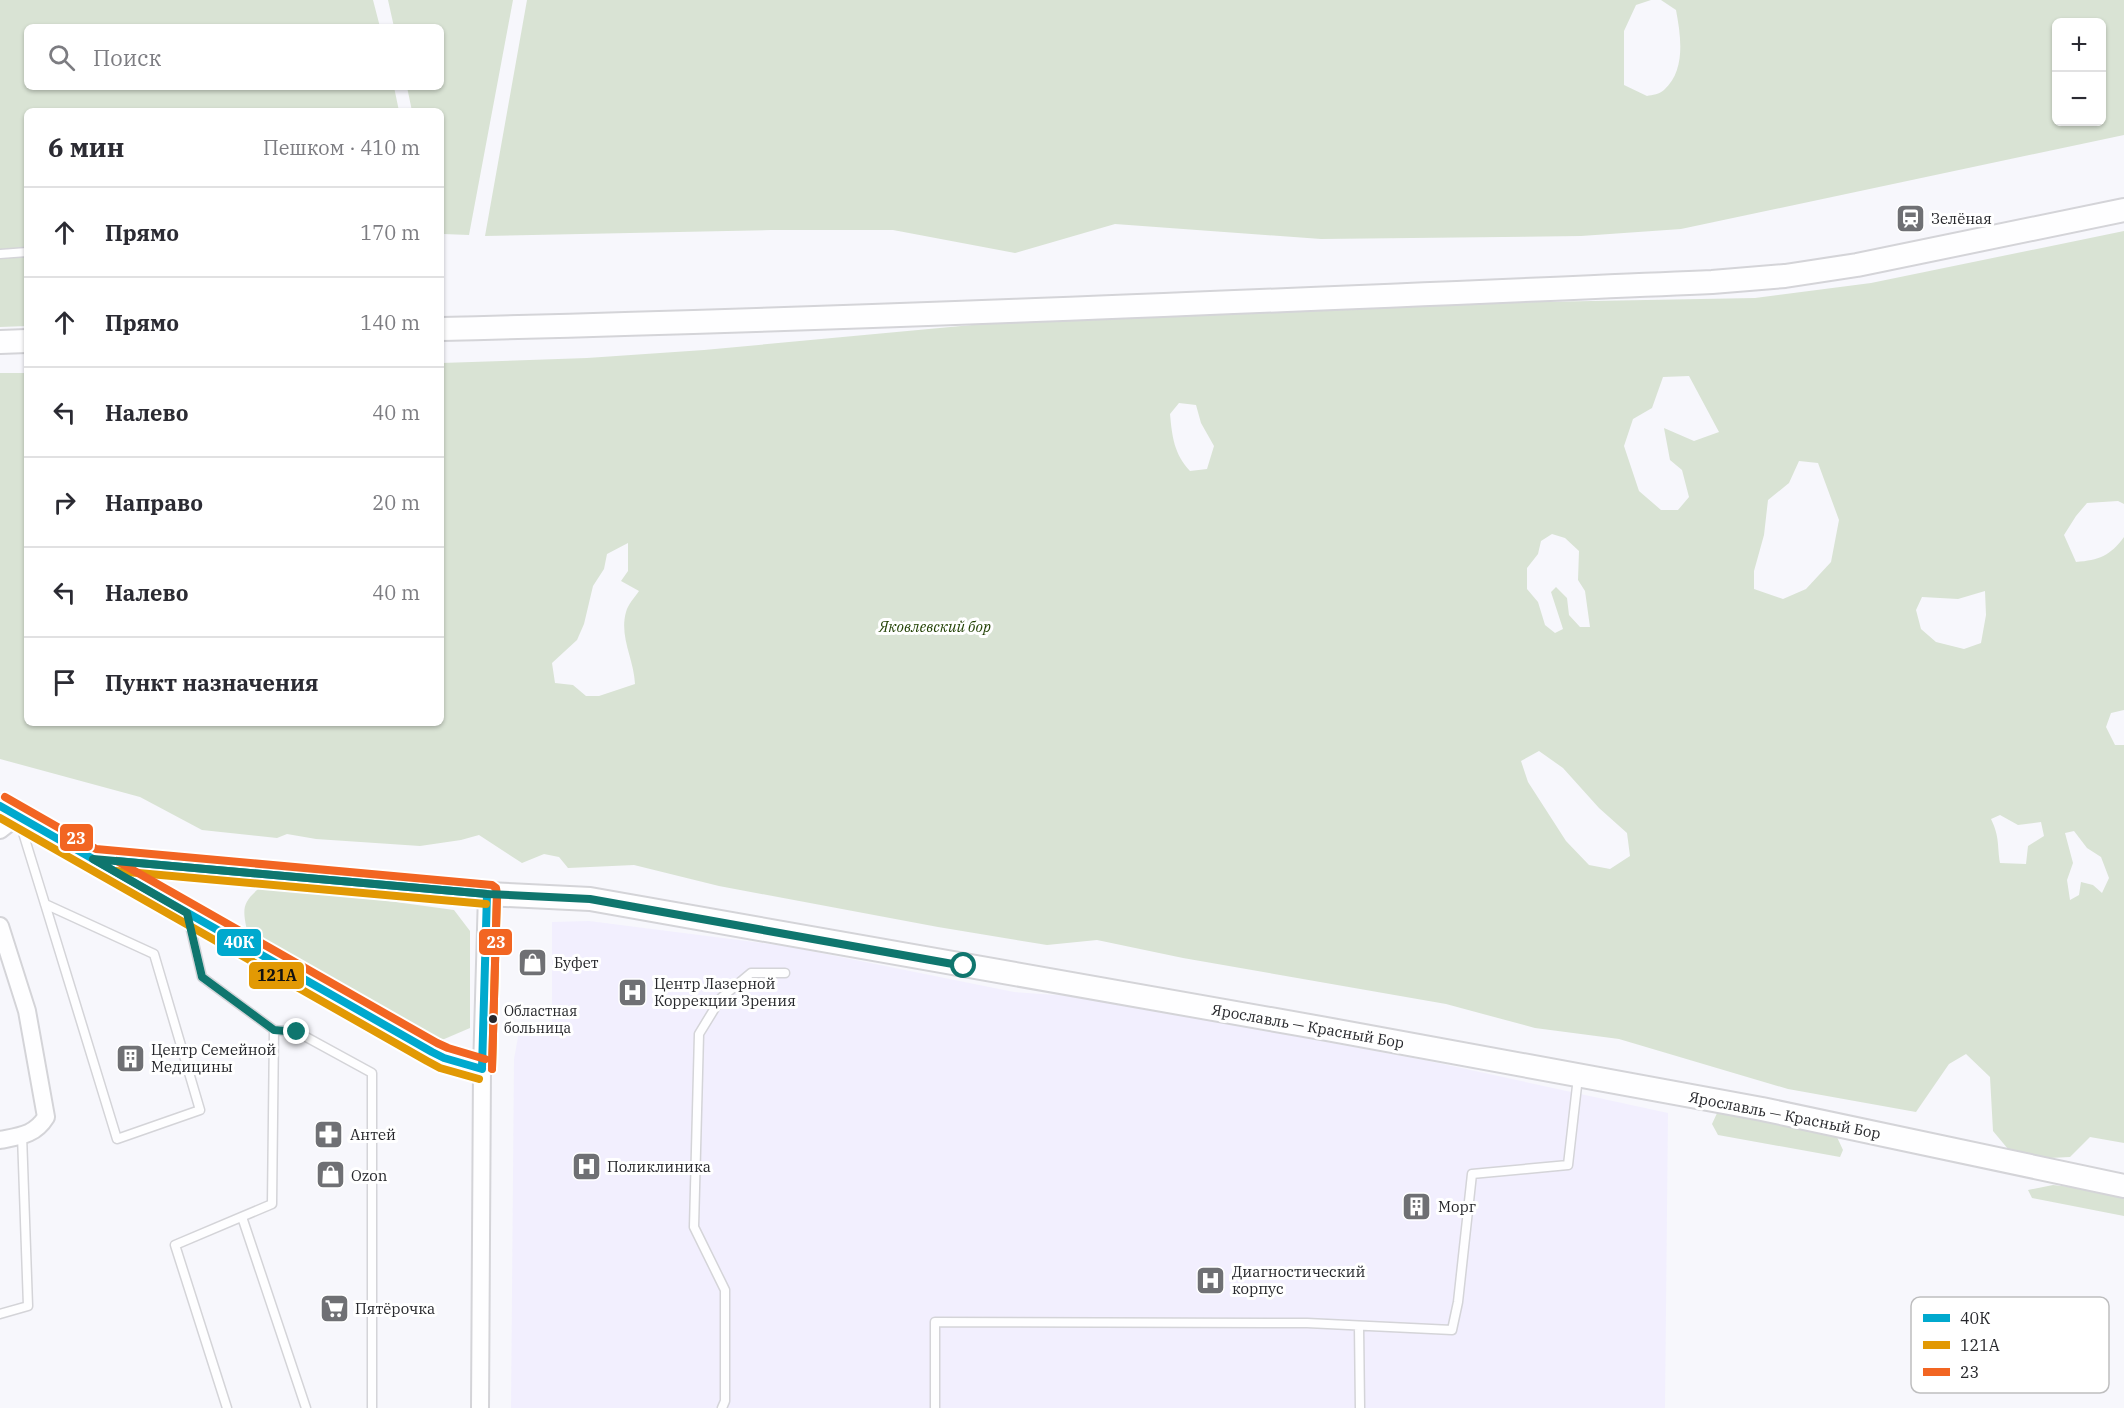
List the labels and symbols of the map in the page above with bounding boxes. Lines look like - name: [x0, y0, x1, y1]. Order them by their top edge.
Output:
- station icon: Зелёная: [1894, 202, 1926, 234]
- place label: Зелёная: [1931, 209, 1992, 228]
- park label: Яковлевский бор: [878, 617, 991, 636]
- line badge: 23: [59, 823, 94, 852]
- text: 23: [66, 828, 86, 848]
- line badge: 40К: [216, 928, 262, 957]
- line badge: 23: [478, 928, 513, 956]
- text: 40К: [223, 932, 255, 952]
- text: 23: [486, 932, 506, 952]
- shop icon: Буфет: [517, 946, 549, 978]
- route start: [950, 952, 976, 978]
- place label: Буфет: [554, 953, 599, 972]
- line badge: 121А: [248, 961, 305, 990]
- text: 121А: [257, 965, 297, 985]
- place label: Центр Лазерной Коррекции Зрения: [654, 974, 796, 1010]
- hospital icon: Центр Лазерной Коррекции Зрения: [617, 976, 649, 1008]
- street label: Ярославль — Красный Бор: [1210, 1000, 1406, 1052]
- place label: Областная больница: [504, 1002, 577, 1037]
- marker: Областная больница: [487, 1013, 499, 1025]
- route end: [283, 1018, 309, 1044]
- place label: Центр Семейной Медицины: [151, 1040, 276, 1076]
- building icon: Центр Семейной Медицины: [114, 1042, 146, 1074]
- street label: Ярославль — Красный Бор: [1688, 1087, 1882, 1143]
- pharmacy icon: Антей: [313, 1118, 345, 1150]
- place label: Антей: [350, 1125, 396, 1144]
- hospital icon: Поликлиника: [570, 1150, 602, 1182]
- place label: Поликлиника: [607, 1157, 711, 1176]
- shop icon: Ozon: [314, 1159, 346, 1191]
- place label: Ozon: [351, 1166, 388, 1185]
- building icon: Морг: [1401, 1190, 1433, 1222]
- place label: Морг: [1438, 1197, 1476, 1216]
- place label: Диагностический корпус: [1232, 1262, 1365, 1298]
- hospital icon: Диагностический корпус: [1195, 1264, 1227, 1296]
- supermarket icon: Пятёрочка: [318, 1292, 350, 1324]
- legend: [1911, 1297, 2109, 1393]
- place label: Пятёрочка: [355, 1299, 435, 1318]
- text: 40К: [1960, 1308, 1990, 1328]
- text: 121А: [1960, 1335, 2000, 1355]
- text: 23: [1960, 1362, 1979, 1382]

